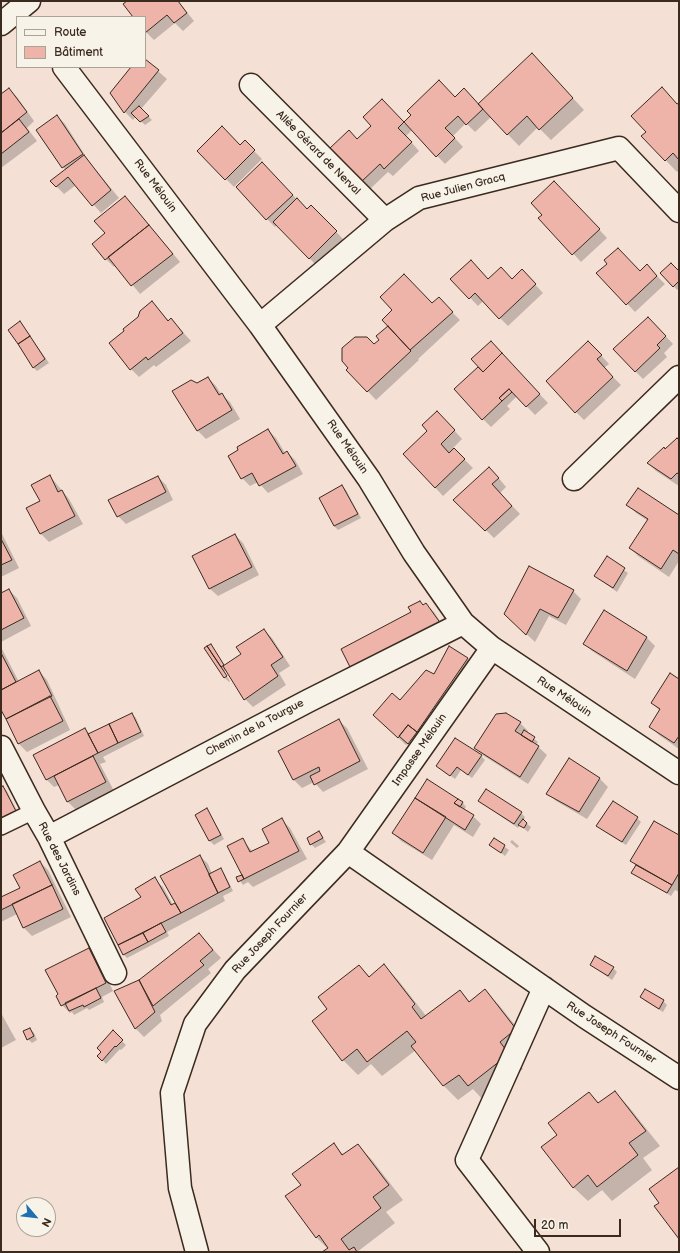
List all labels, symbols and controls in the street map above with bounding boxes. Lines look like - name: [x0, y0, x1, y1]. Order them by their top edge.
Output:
- legend: [16, 16, 146, 68]
- text: Route: [54, 25, 86, 40]
- text: Bâtiment: [54, 45, 103, 60]
- street label: Allée Gérard de Nerval: [273, 108, 363, 198]
- street label: Rue Mélouin: [131, 157, 179, 215]
- street label: Rue Julien Gracq: [420, 170, 506, 206]
- street label: Rue Mélouin: [324, 417, 370, 477]
- street label: Rue Mélouin: [534, 674, 594, 720]
- street label: Chemin de la Tourgue: [204, 697, 306, 759]
- street label: Impasse Mélouin: [390, 711, 450, 789]
- street label: Rue des Jardins: [35, 820, 83, 898]
- street label: Rue Joseph Fournier: [230, 891, 310, 977]
- street label: Rue Joseph Fournier: [564, 999, 658, 1067]
- north arrow: [16, 1197, 56, 1237]
- scale bar: [536, 1211, 623, 1237]
- text: N: [38, 1216, 54, 1229]
- text: 20 m: [541, 1218, 568, 1233]

